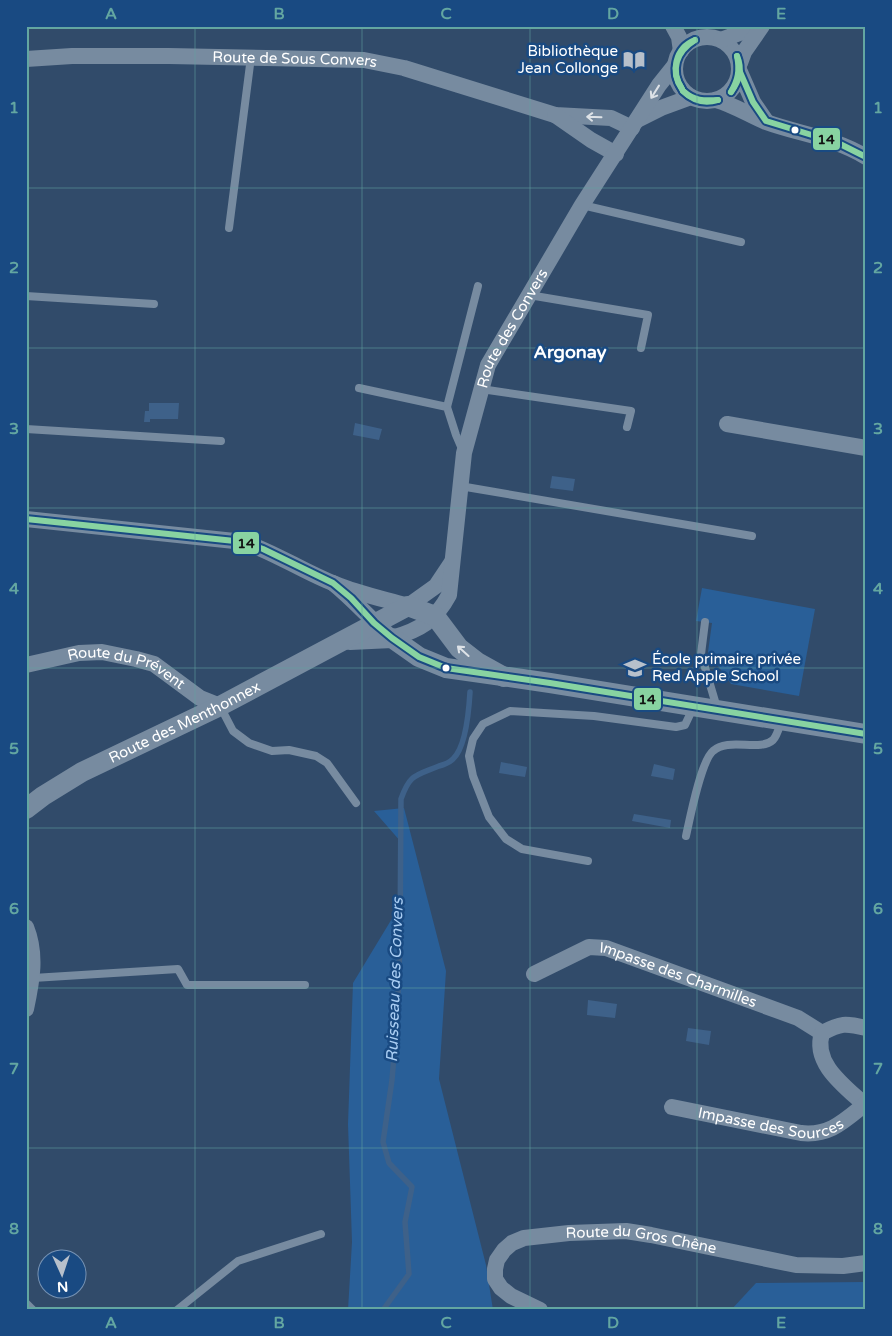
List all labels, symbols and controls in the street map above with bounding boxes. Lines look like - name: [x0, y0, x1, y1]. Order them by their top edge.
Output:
- text: A: [105, 4, 117, 24]
- text: B: [273, 4, 285, 24]
- text: C: [440, 4, 452, 24]
- text: D: [607, 4, 619, 24]
- text: E: [776, 4, 786, 24]
- place label: Bibliothèque Jean Collonge: [518, 42, 618, 77]
- library icon: Bibliothèque Jean Collonge: [621, 47, 647, 73]
- street label: Route de Sous Convers: [212, 48, 379, 71]
- one-way arrow: [649, 84, 659, 98]
- text: 1: [9, 98, 19, 118]
- text: 1: [873, 98, 883, 118]
- one-way arrow: [587, 112, 603, 122]
- unlabelled marker: [790, 125, 800, 135]
- line badge: 14: [812, 127, 841, 151]
- text: 14: [817, 131, 835, 148]
- text: 2: [9, 258, 19, 278]
- text: 2: [873, 258, 883, 278]
- street label: Route des Convers: [473, 265, 552, 390]
- district label: Argonay: [534, 341, 607, 363]
- text: 3: [9, 419, 19, 439]
- text: 3: [873, 419, 883, 439]
- line badge: 14: [232, 531, 260, 555]
- text: 14: [237, 535, 255, 552]
- text: 4: [9, 579, 19, 599]
- text: 4: [873, 579, 883, 599]
- street label: Route du Prévent: [66, 643, 189, 693]
- one-way arrow: [457, 645, 470, 657]
- place label: École primaire privée Red Apple School: [652, 650, 801, 685]
- school or university icon: École primaire privée Red Apple School: [622, 655, 648, 681]
- unlabelled marker: [441, 663, 451, 673]
- street label: Route des Menthonnex: [106, 677, 263, 767]
- line badge: 14: [633, 687, 662, 711]
- text: 14: [638, 691, 656, 708]
- text: 5: [9, 739, 19, 759]
- text: 5: [873, 739, 883, 759]
- water label: Ruisseau des Convers: [382, 896, 408, 1063]
- text: 6: [9, 899, 19, 919]
- text: 6: [873, 899, 883, 919]
- street label: Impasse des Charmilles: [599, 939, 759, 1011]
- text: 7: [9, 1059, 19, 1079]
- text: 7: [873, 1059, 883, 1079]
- street label: Impasse des Sources: [696, 1103, 847, 1143]
- text: 8: [9, 1219, 19, 1239]
- text: 8: [873, 1219, 883, 1239]
- street label: Route du Gros Chêne: [565, 1221, 718, 1257]
- north arrow: [38, 1248, 88, 1298]
- text: N: [57, 1278, 69, 1295]
- text: A: [105, 1313, 117, 1333]
- text: B: [273, 1313, 285, 1333]
- text: C: [440, 1313, 452, 1333]
- text: D: [607, 1313, 619, 1333]
- text: E: [776, 1313, 786, 1333]

